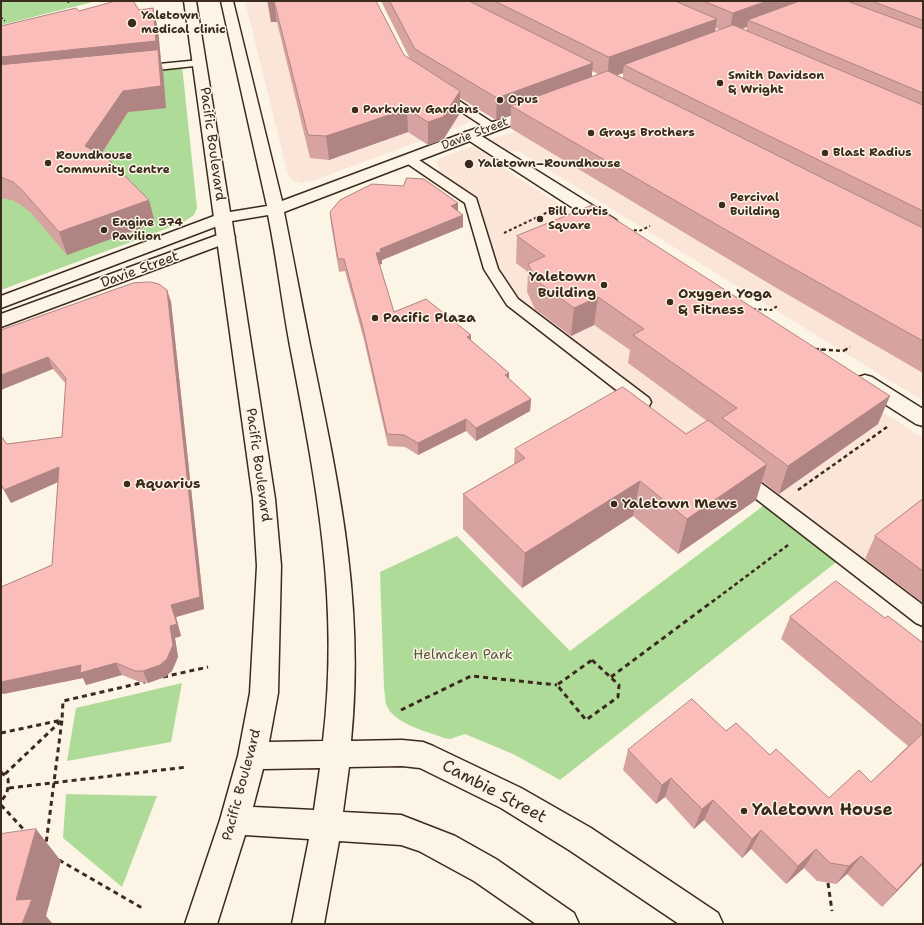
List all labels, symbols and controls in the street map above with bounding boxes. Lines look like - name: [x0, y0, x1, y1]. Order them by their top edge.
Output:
- place label: Yaletown medical clinic: [141, 9, 226, 37]
- marker: Yaletown medical clinic: [126, 17, 138, 29]
- place label: Smith Davidson & Wright: [728, 69, 824, 97]
- marker: Smith Davidson & Wright: [715, 78, 725, 88]
- street label: Pacific Boulevard: [196, 86, 228, 202]
- place label: Opus: [508, 93, 538, 107]
- marker: Opus: [495, 95, 505, 105]
- place label: Parkview Gardens: [363, 103, 478, 117]
- marker: Parkview Gardens: [350, 105, 360, 115]
- street label: Davie Street: [440, 115, 510, 153]
- place label: Grays Brothers: [599, 126, 695, 140]
- marker: Grays Brothers: [586, 128, 596, 138]
- place label: Blast Radius: [833, 146, 912, 160]
- marker: Blast Radius: [820, 148, 830, 158]
- place label: Roundhouse Community Centre: [56, 149, 170, 177]
- place label: Yaletown–Roundhouse: [478, 157, 621, 171]
- marker: Roundhouse Community Centre: [43, 158, 53, 168]
- marker: Yaletown–Roundhouse: [463, 158, 475, 170]
- place label: Percival Building: [730, 191, 780, 219]
- marker: Percival Building: [717, 200, 727, 210]
- place label: Bill Curtis Square: [548, 205, 608, 233]
- marker: Bill Curtis Square: [535, 214, 545, 224]
- place label: Engine 374 Pavilion: [112, 216, 183, 244]
- marker: Engine 374 Pavilion: [99, 225, 109, 235]
- street label: Davie Street: [99, 248, 181, 292]
- place label: Yaletown Building: [529, 269, 596, 302]
- marker: Yaletown Building: [599, 280, 609, 290]
- place label: Oxygen Yoga & Fitness: [678, 286, 772, 318]
- marker: Oxygen Yoga & Fitness: [665, 297, 675, 307]
- place label: Pacific Plaza: [383, 310, 476, 326]
- marker: Pacific Plaza: [370, 313, 380, 323]
- street label: Pacific Boulevard: [242, 407, 274, 523]
- place label: Aquarius: [135, 476, 200, 492]
- marker: Aquarius: [122, 479, 132, 489]
- place label: Yaletown Mews: [622, 496, 737, 512]
- marker: Yaletown Mews: [609, 499, 619, 509]
- park label: Helmcken Park: [413, 647, 513, 663]
- street label: Pacific Boulevard: [219, 727, 265, 843]
- street label: Cambie Street: [438, 756, 550, 828]
- place label: Yaletown House: [752, 801, 893, 821]
- marker: Yaletown House: [739, 806, 749, 816]

